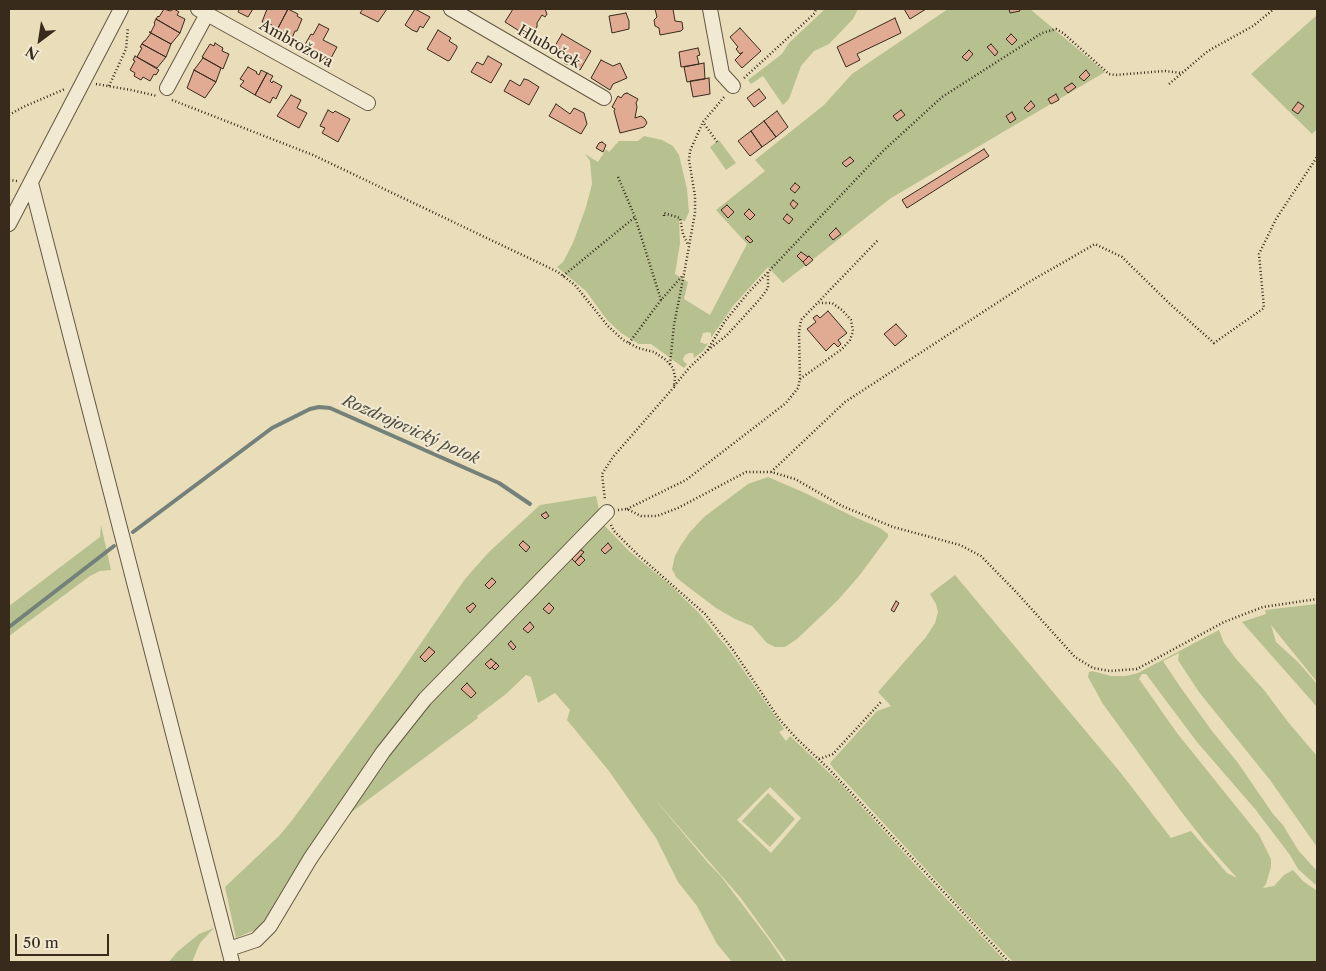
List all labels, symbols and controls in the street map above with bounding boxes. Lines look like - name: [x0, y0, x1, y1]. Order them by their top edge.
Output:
- north arrow: [15, 15, 65, 65]
- street label: Ambrožova: [256, 16, 336, 72]
- street label: Hluboček: [514, 22, 584, 72]
- text: N: [22, 42, 42, 64]
- water label: Rozdrojovický potok: [340, 391, 482, 469]
- scale bar: [18, 924, 111, 956]
- text: 50 m: [23, 933, 59, 952]

